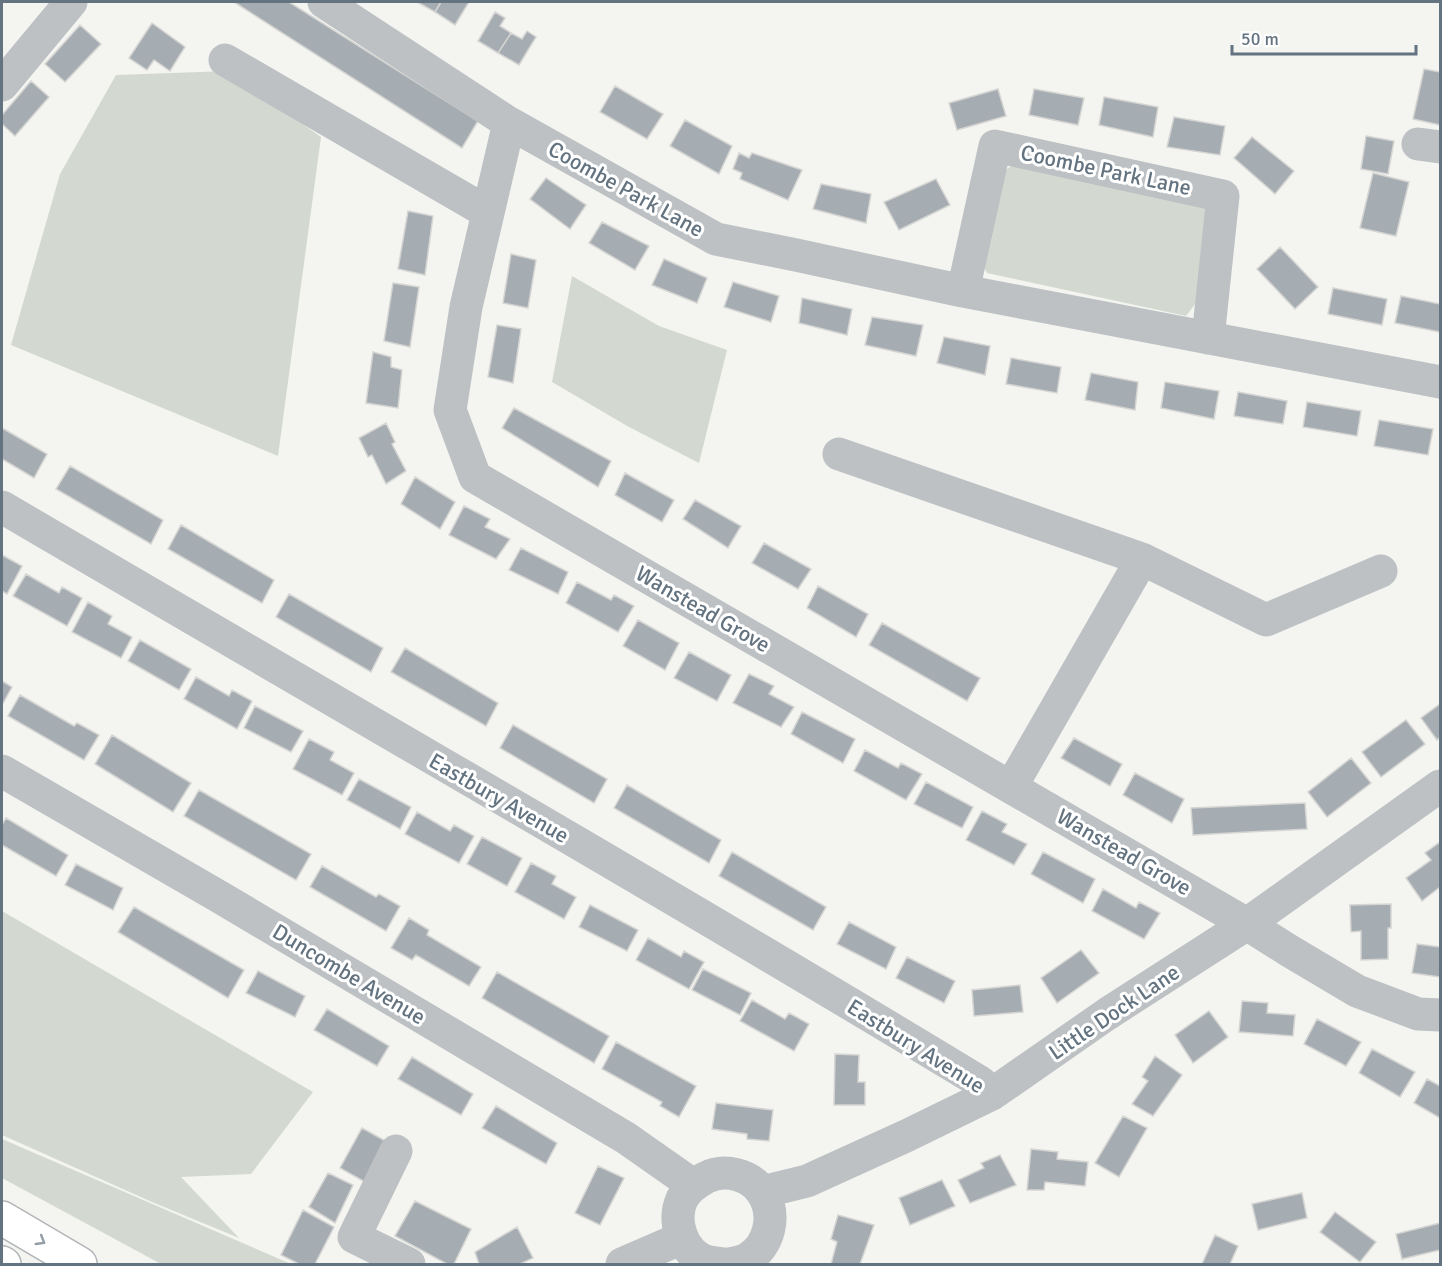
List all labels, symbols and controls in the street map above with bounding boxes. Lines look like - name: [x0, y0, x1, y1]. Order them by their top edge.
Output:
- scale bar: [1232, 18, 1416, 56]
- text: 50 m: [1241, 28, 1279, 50]
- street label: Coombe Park Lane: [544, 135, 708, 243]
- street label: Coombe Park Lane: [1018, 139, 1194, 201]
- street label: Wanstead Grove: [631, 560, 775, 658]
- street label: Eastbury Avenue: [424, 747, 574, 849]
- street label: Wanstead Grove: [1052, 803, 1196, 901]
- street label: Duncombe Avenue: [268, 918, 430, 1030]
- street label: Little Dock Lane: [1044, 958, 1184, 1066]
- street label: Eastbury Avenue: [842, 993, 990, 1099]
- one-way arrow: [35, 1234, 45, 1246]

